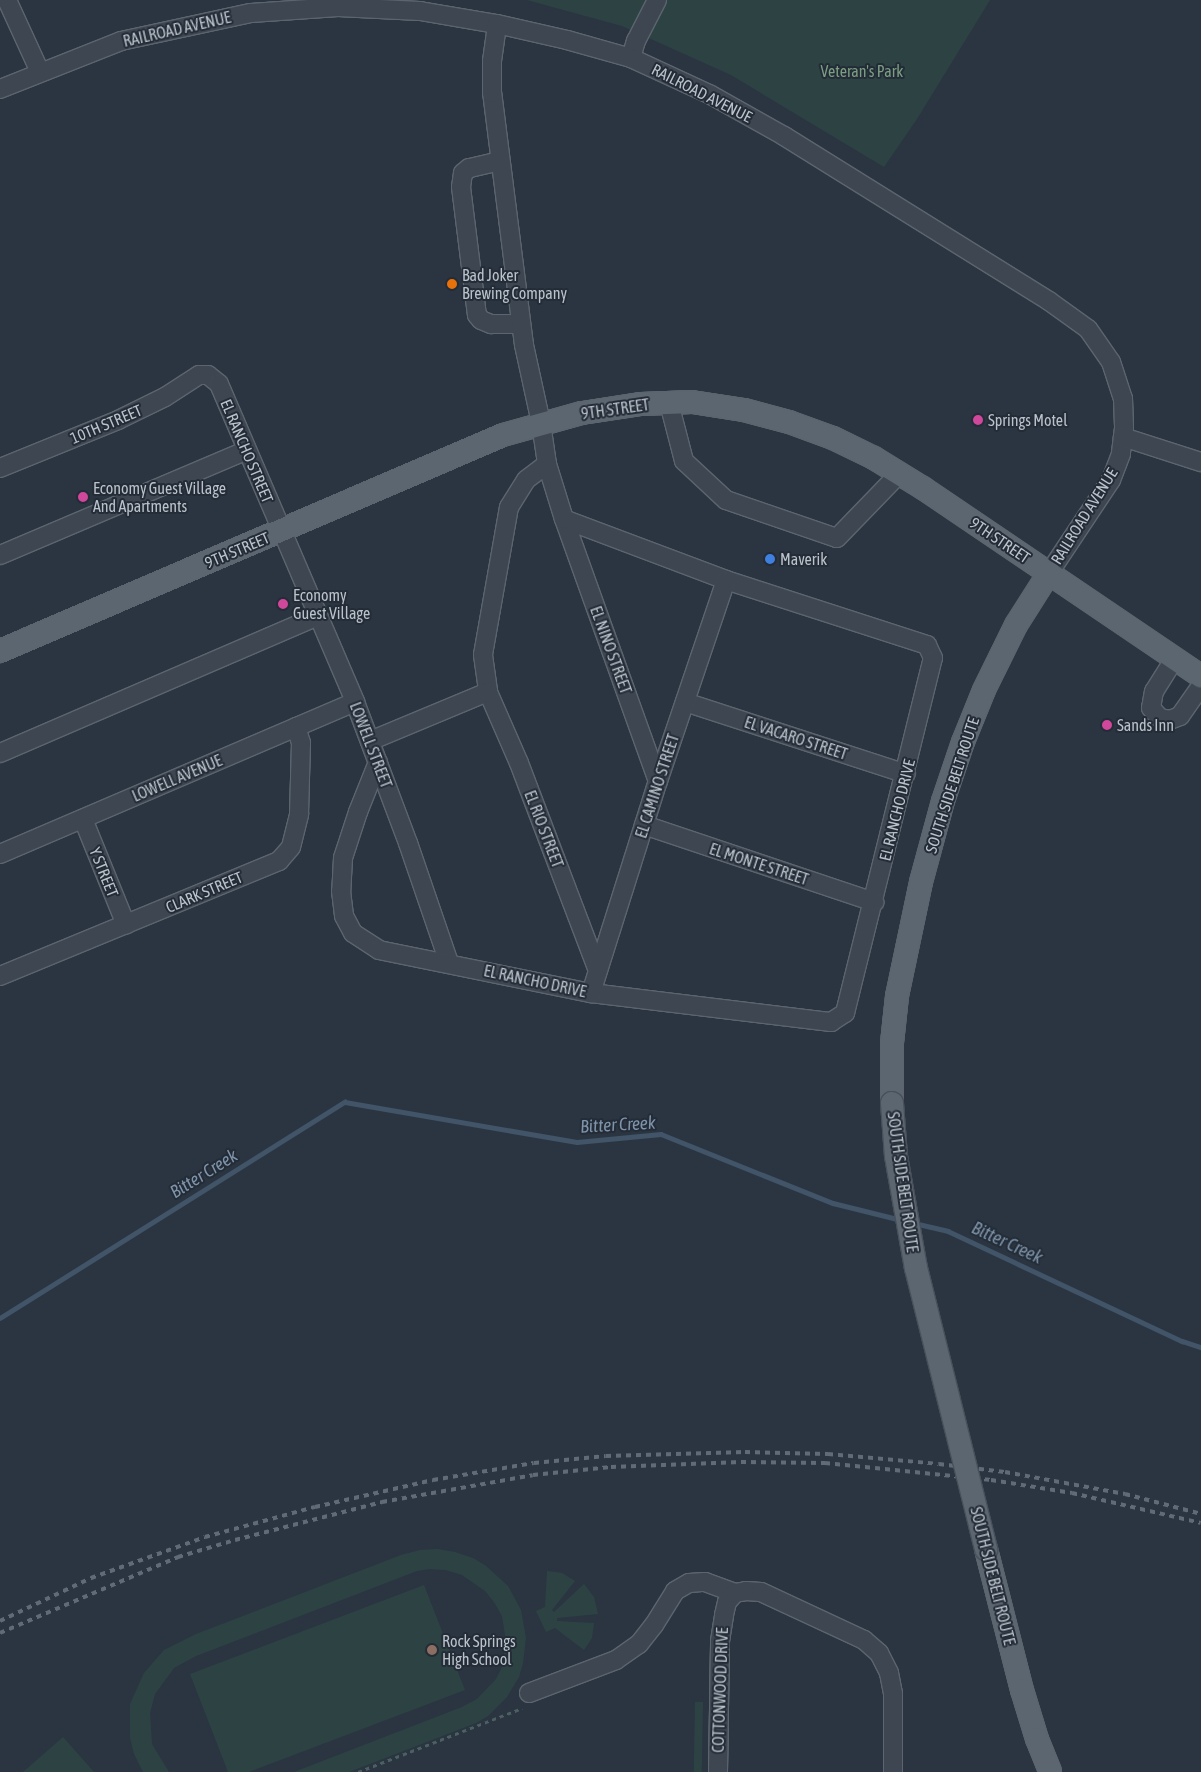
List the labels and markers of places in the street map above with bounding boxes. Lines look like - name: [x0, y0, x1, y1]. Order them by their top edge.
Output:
- place label: Bad Joker Brewing Company: [462, 265, 567, 303]
- marker: Bad Joker Brewing Company: [446, 278, 458, 290]
- place label: Springs Motel: [988, 410, 1067, 430]
- marker: Springs Motel: [972, 414, 984, 426]
- place label: Economy Guest Village And Apartments: [93, 478, 226, 516]
- marker: Economy Guest Village And Apartments: [77, 491, 89, 503]
- place label: Maverik: [780, 549, 827, 569]
- marker: Maverik: [764, 553, 776, 565]
- place label: Economy Guest Village: [293, 585, 370, 623]
- marker: Economy Guest Village: [277, 598, 289, 610]
- place label: Sands Inn: [1117, 715, 1174, 735]
- marker: Sands Inn: [1101, 719, 1113, 731]
- place label: Rock Springs High School: [442, 1631, 516, 1669]
- marker: Rock Springs High School: [426, 1644, 438, 1656]

